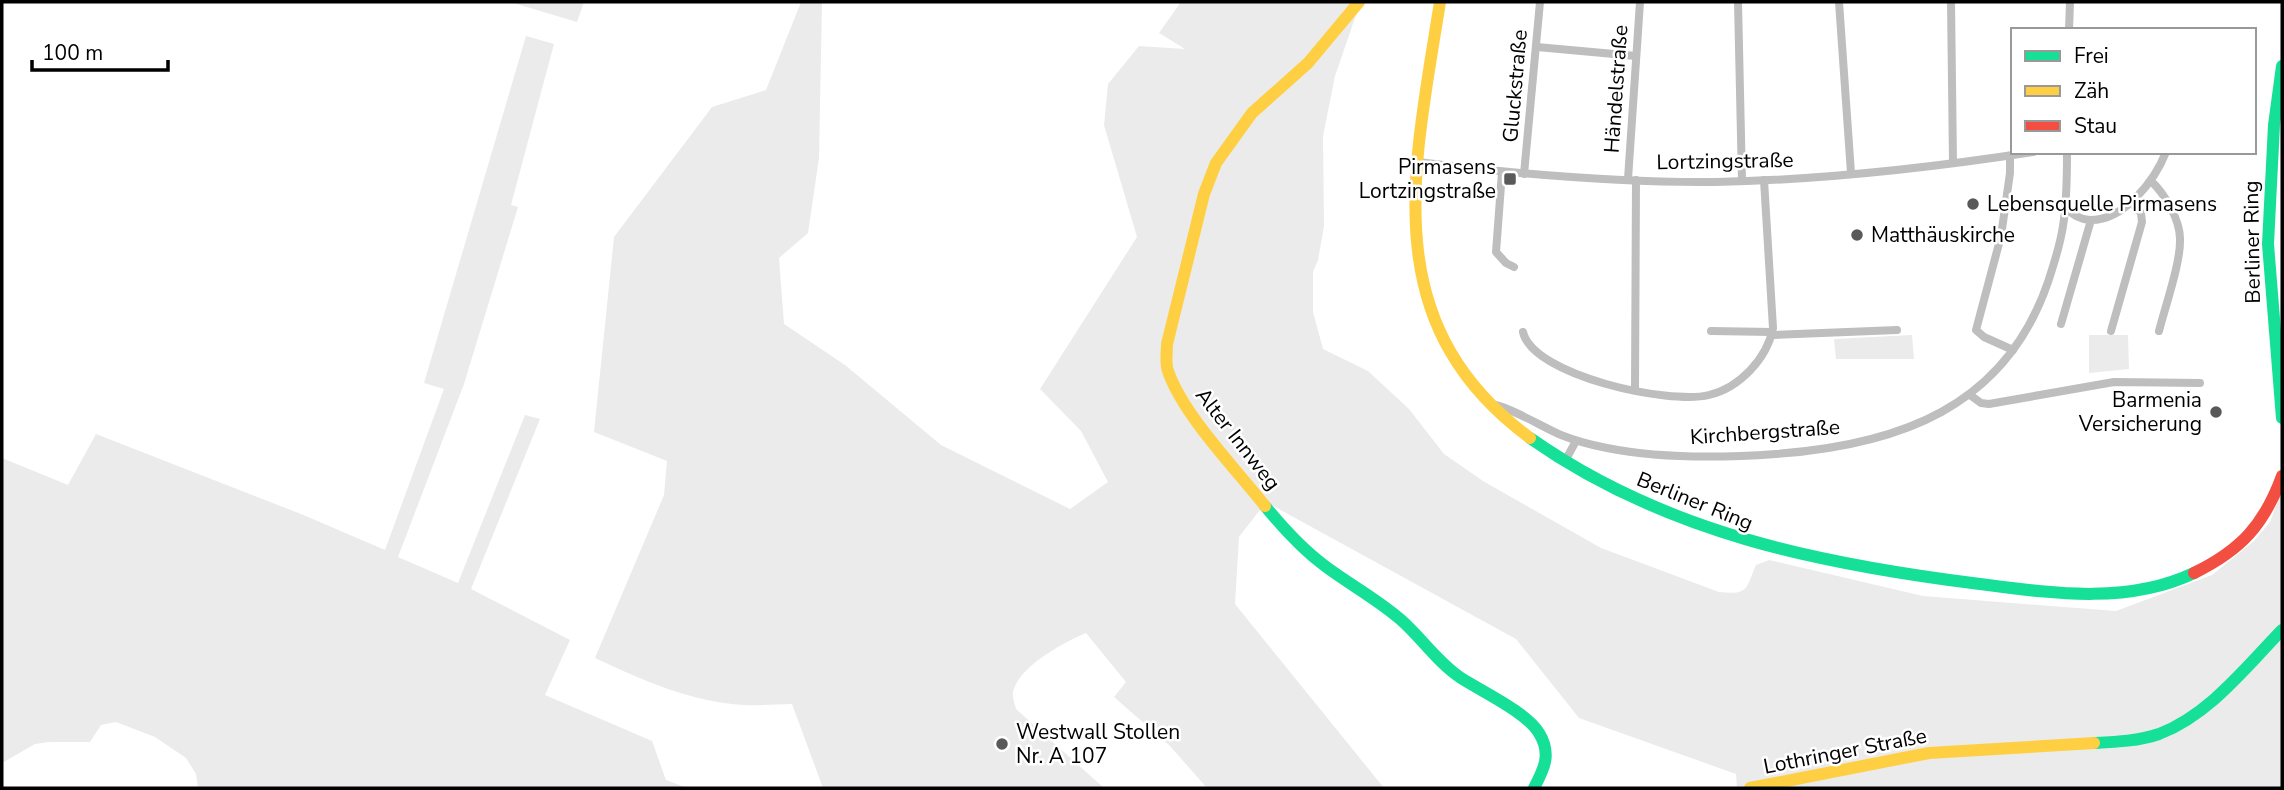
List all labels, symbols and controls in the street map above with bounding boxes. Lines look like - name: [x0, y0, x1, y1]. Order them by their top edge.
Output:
- street label: Händelstraße: [1598, 24, 1634, 154]
- scale bar: [32, 28, 168, 72]
- street label: Gluckstraße: [1496, 28, 1534, 144]
- legend: [2011, 28, 2256, 154]
- text: 100 m: [42, 39, 103, 67]
- text: Frei: [2074, 42, 2109, 70]
- text: Zäh: [2074, 77, 2109, 105]
- text: Stau: [2074, 112, 2117, 140]
- street label: Lortzingstraße: [1656, 146, 1794, 176]
- place label: Pirmasens Lortzingstraße: [1359, 153, 1496, 205]
- marker: Pirmasens Lortzingstraße: [1502, 171, 1518, 187]
- street label: Berliner Ring: [2237, 180, 2267, 304]
- place label: Lebensquelle Pirmasens: [1987, 190, 2217, 218]
- marker: Lebensquelle Pirmasens: [1965, 196, 1981, 212]
- place label: Matthäuskirche: [1871, 221, 2015, 249]
- marker: Matthäuskirche: [1849, 227, 1865, 243]
- street label: Alter Innweg: [1189, 382, 1287, 496]
- place label: Barmenia Versicherung: [2078, 386, 2202, 438]
- marker: Barmenia Versicherung: [2208, 404, 2224, 420]
- street label: Kirchbergstraße: [1689, 413, 1841, 451]
- street label: Berliner Ring: [1633, 465, 1757, 537]
- place label: Westwall Stollen Nr. A 107: [1016, 718, 1180, 770]
- street label: Lothringer Straße: [1761, 721, 1929, 781]
- marker: Westwall Stollen Nr. A 107: [994, 736, 1010, 752]

